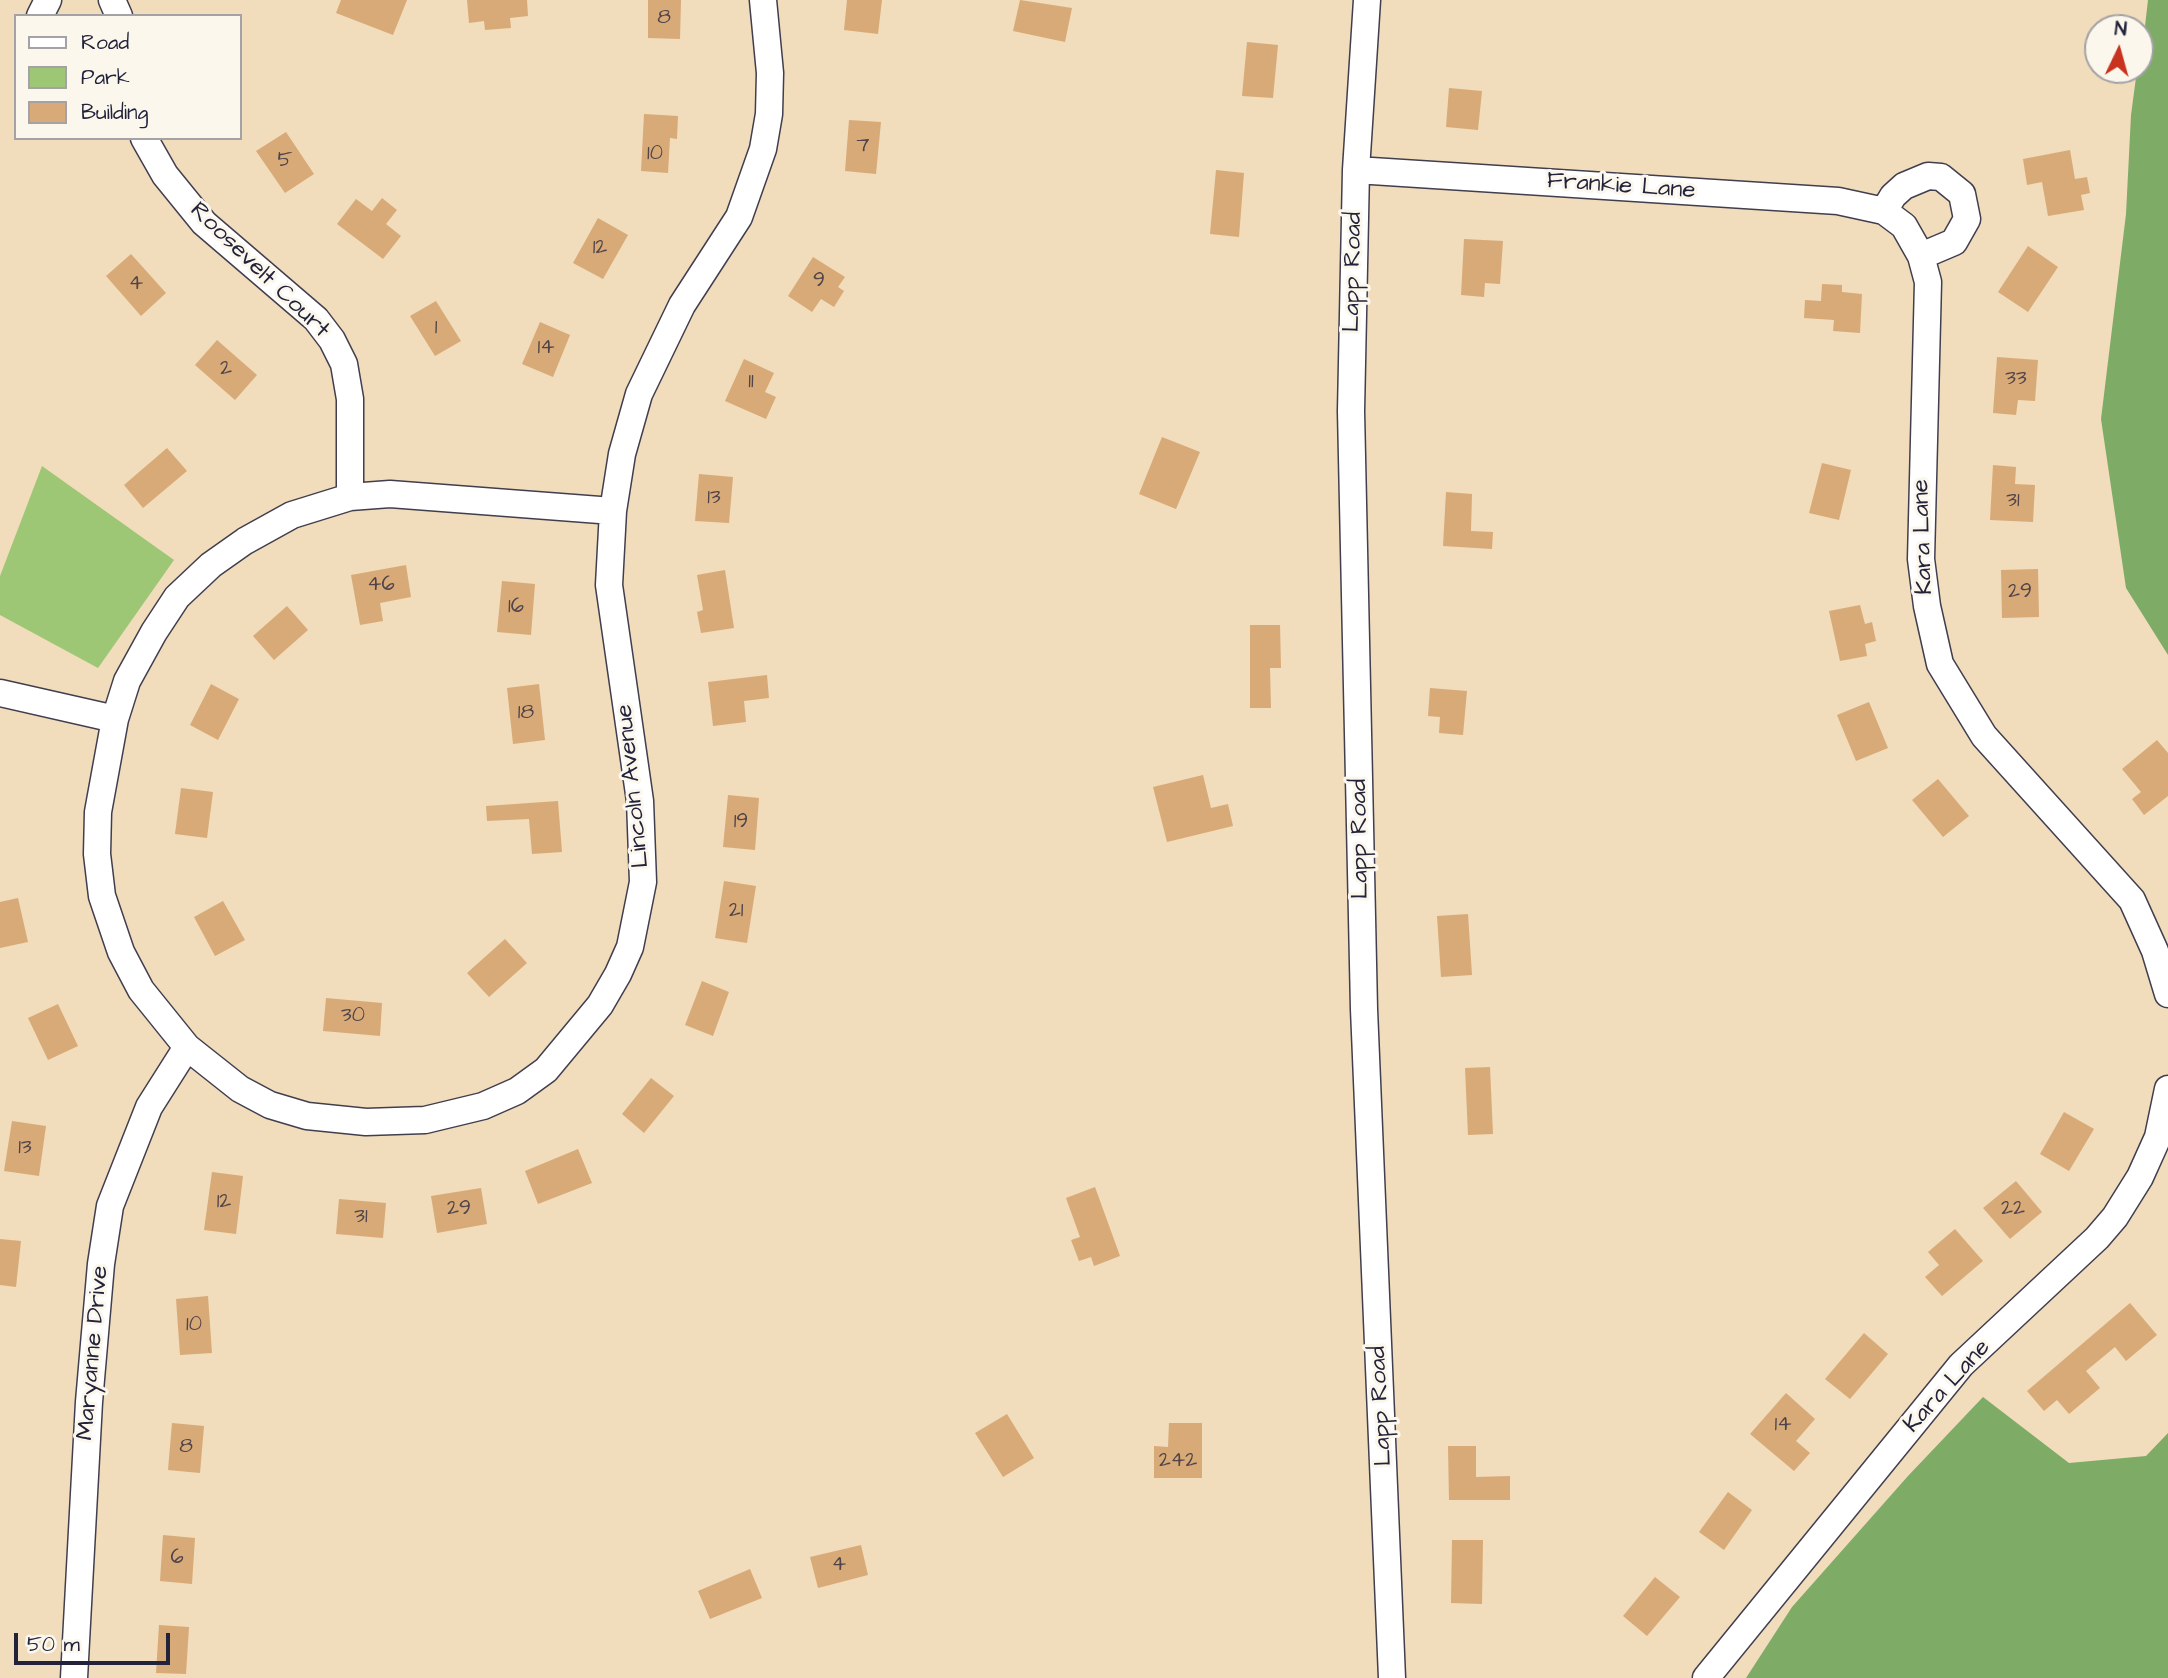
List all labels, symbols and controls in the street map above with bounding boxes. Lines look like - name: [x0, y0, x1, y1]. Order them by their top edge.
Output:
- house number: 8: [657, 6, 671, 32]
- legend: [14, 14, 242, 140]
- north arrow: [2084, 14, 2154, 84]
- text: N: [2114, 16, 2128, 44]
- text: Road: [81, 28, 129, 57]
- text: Park: [81, 63, 130, 92]
- text: Building: [81, 98, 148, 127]
- house number: 7: [857, 134, 869, 160]
- house number: 10: [647, 142, 663, 168]
- house number: 5: [278, 149, 292, 175]
- street label: Frankie Lane: [1546, 167, 1696, 207]
- street label: Roosevelt Court: [183, 197, 335, 345]
- street label: Lapp Road: [1339, 212, 1369, 332]
- house number: 12: [593, 236, 607, 262]
- house number: 9: [813, 269, 825, 295]
- house number: 4: [129, 272, 143, 298]
- house number: 1: [435, 316, 437, 342]
- house number: 14: [538, 336, 554, 362]
- house number: 2: [220, 357, 232, 383]
- house number: 33: [2005, 367, 2027, 393]
- house number: 11: [748, 370, 754, 396]
- street label: Kara Lane: [1908, 479, 1940, 595]
- house number: 13: [707, 486, 721, 512]
- house number: 31: [2006, 489, 2020, 515]
- house number: 46: [367, 573, 395, 599]
- house number: 29: [2008, 580, 2032, 606]
- house number: 16: [508, 595, 524, 621]
- house number: 18: [518, 701, 534, 727]
- street label: Lincoln Avenue: [611, 703, 657, 869]
- street label: Lapp Road: [1346, 779, 1376, 899]
- house number: 19: [734, 810, 748, 836]
- house number: 21: [729, 899, 743, 925]
- house number: 30: [341, 1004, 365, 1030]
- house number: 13: [18, 1136, 32, 1162]
- house number: 12: [217, 1190, 231, 1216]
- house number: 29: [447, 1197, 471, 1223]
- house number: 22: [2001, 1197, 2025, 1223]
- house number: 31: [354, 1205, 368, 1231]
- street label: Maryanne Drive: [72, 1265, 116, 1441]
- house number: 10: [186, 1313, 202, 1339]
- street label: Kara Lane: [1899, 1334, 1997, 1440]
- street label: Lapp Road: [1364, 1345, 1400, 1467]
- house number: 14: [1775, 1413, 1791, 1439]
- house number: 8: [179, 1435, 193, 1461]
- house number: 242: [1159, 1449, 1197, 1475]
- house number: 6: [170, 1546, 184, 1572]
- house number: 4: [832, 1553, 846, 1579]
- scale bar: [18, 1618, 173, 1662]
- text: 50 m: [27, 1630, 80, 1659]

